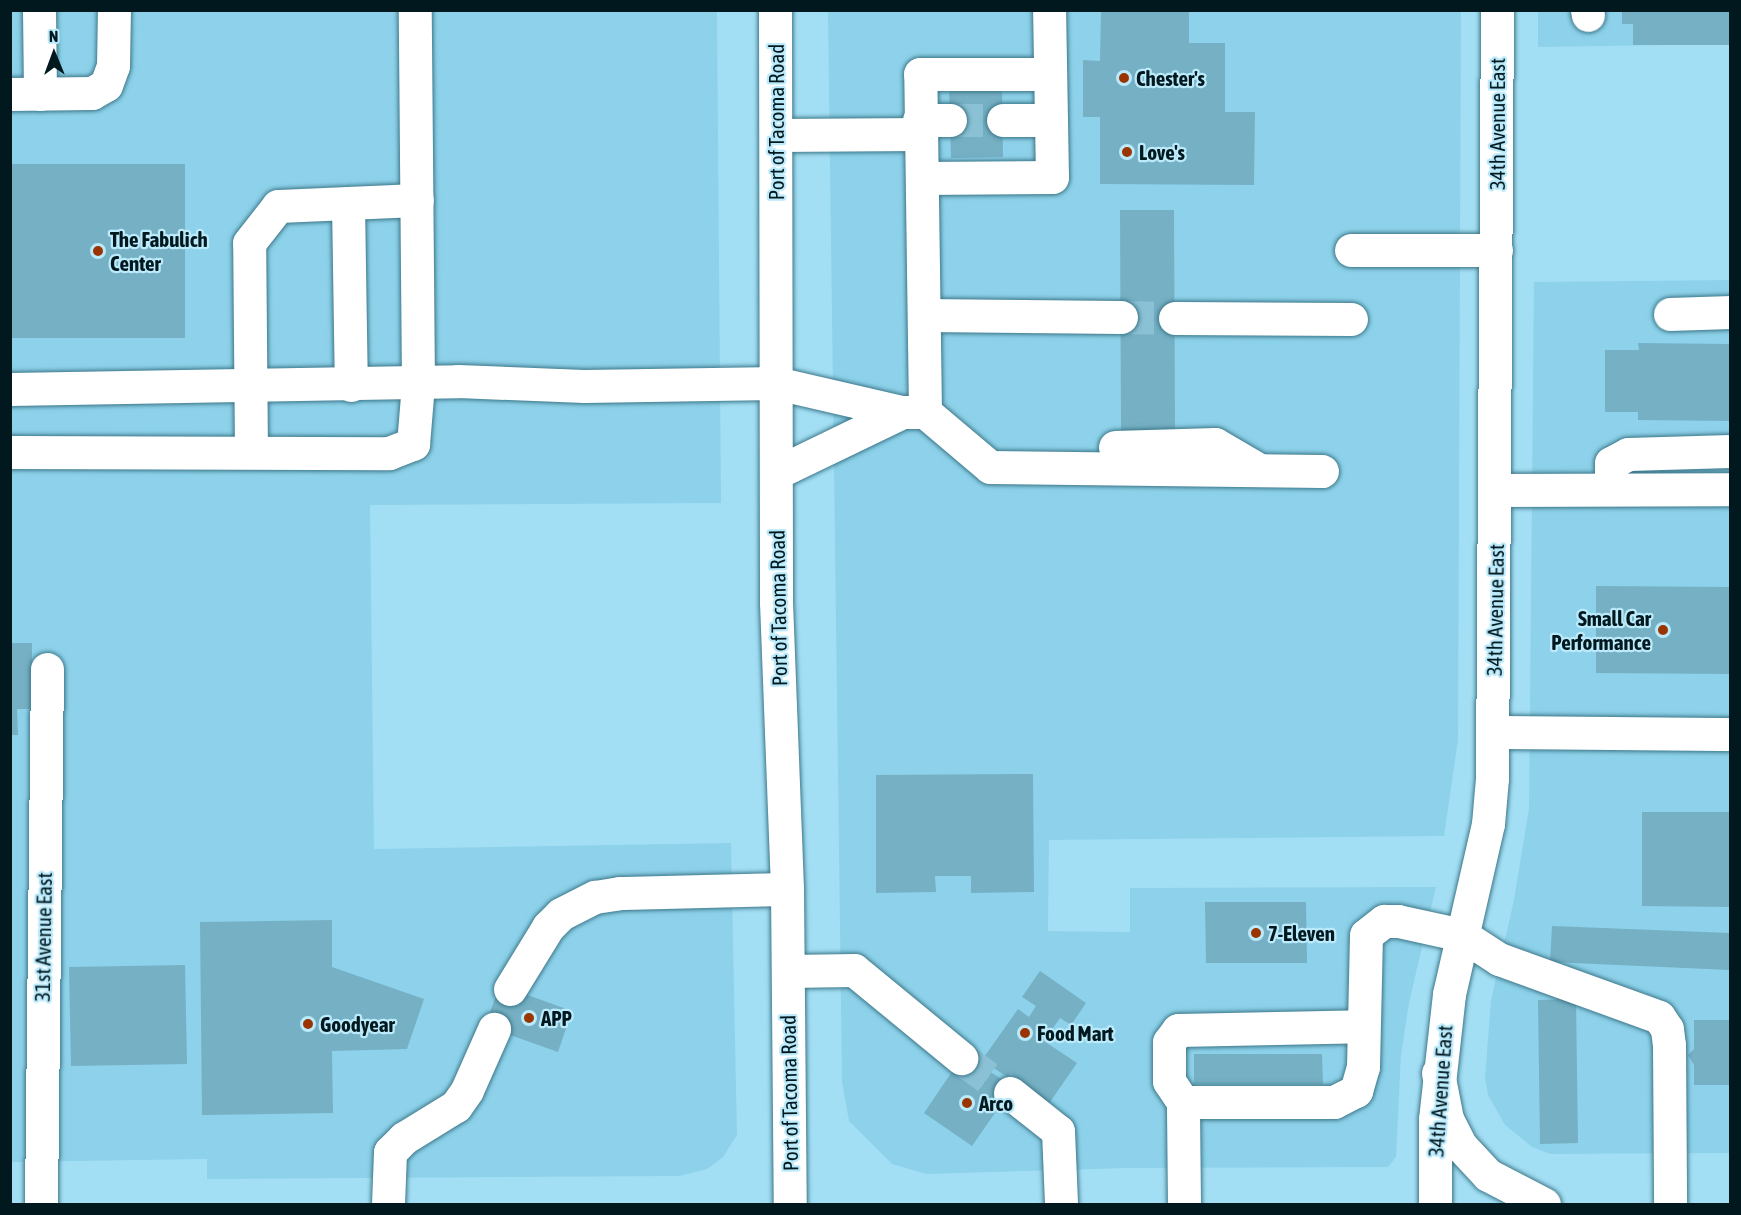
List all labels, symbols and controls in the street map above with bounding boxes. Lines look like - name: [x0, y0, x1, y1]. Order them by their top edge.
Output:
- north arrow: [24, 24, 84, 84]
- text: N: [49, 27, 59, 45]
- street label: Port of Tacoma Road: [763, 44, 789, 200]
- street label: 34th Avenue East: [1484, 58, 1510, 190]
- place label: Chester's: [1136, 65, 1205, 91]
- marker: Chester's: [1117, 71, 1131, 85]
- place label: Love's: [1139, 139, 1185, 165]
- marker: Love's: [1120, 145, 1134, 159]
- place label: The Fabulich Center: [110, 226, 208, 276]
- marker: The Fabulich Center: [91, 244, 105, 258]
- street label: Port of Tacoma Road: [764, 530, 792, 686]
- street label: 34th Avenue East: [1481, 544, 1509, 676]
- place label: Small Car Performance: [1551, 605, 1651, 655]
- marker: Small Car Performance: [1656, 623, 1670, 637]
- street label: 31st Avenue East: [29, 872, 57, 1002]
- place label: 7-Eleven: [1268, 920, 1335, 946]
- marker: 7-Eleven: [1249, 926, 1263, 940]
- place label: APP: [541, 1005, 572, 1031]
- place label: Goodyear: [320, 1011, 395, 1037]
- marker: APP: [522, 1011, 536, 1025]
- street label: Port of Tacoma Road: [775, 1015, 803, 1171]
- marker: Goodyear: [301, 1017, 315, 1031]
- place label: Food Mart: [1037, 1020, 1113, 1046]
- street label: 34th Avenue East: [1423, 1024, 1457, 1158]
- marker: Food Mart: [1018, 1026, 1032, 1040]
- place label: Arco: [979, 1090, 1013, 1116]
- marker: Arco: [960, 1096, 974, 1110]

